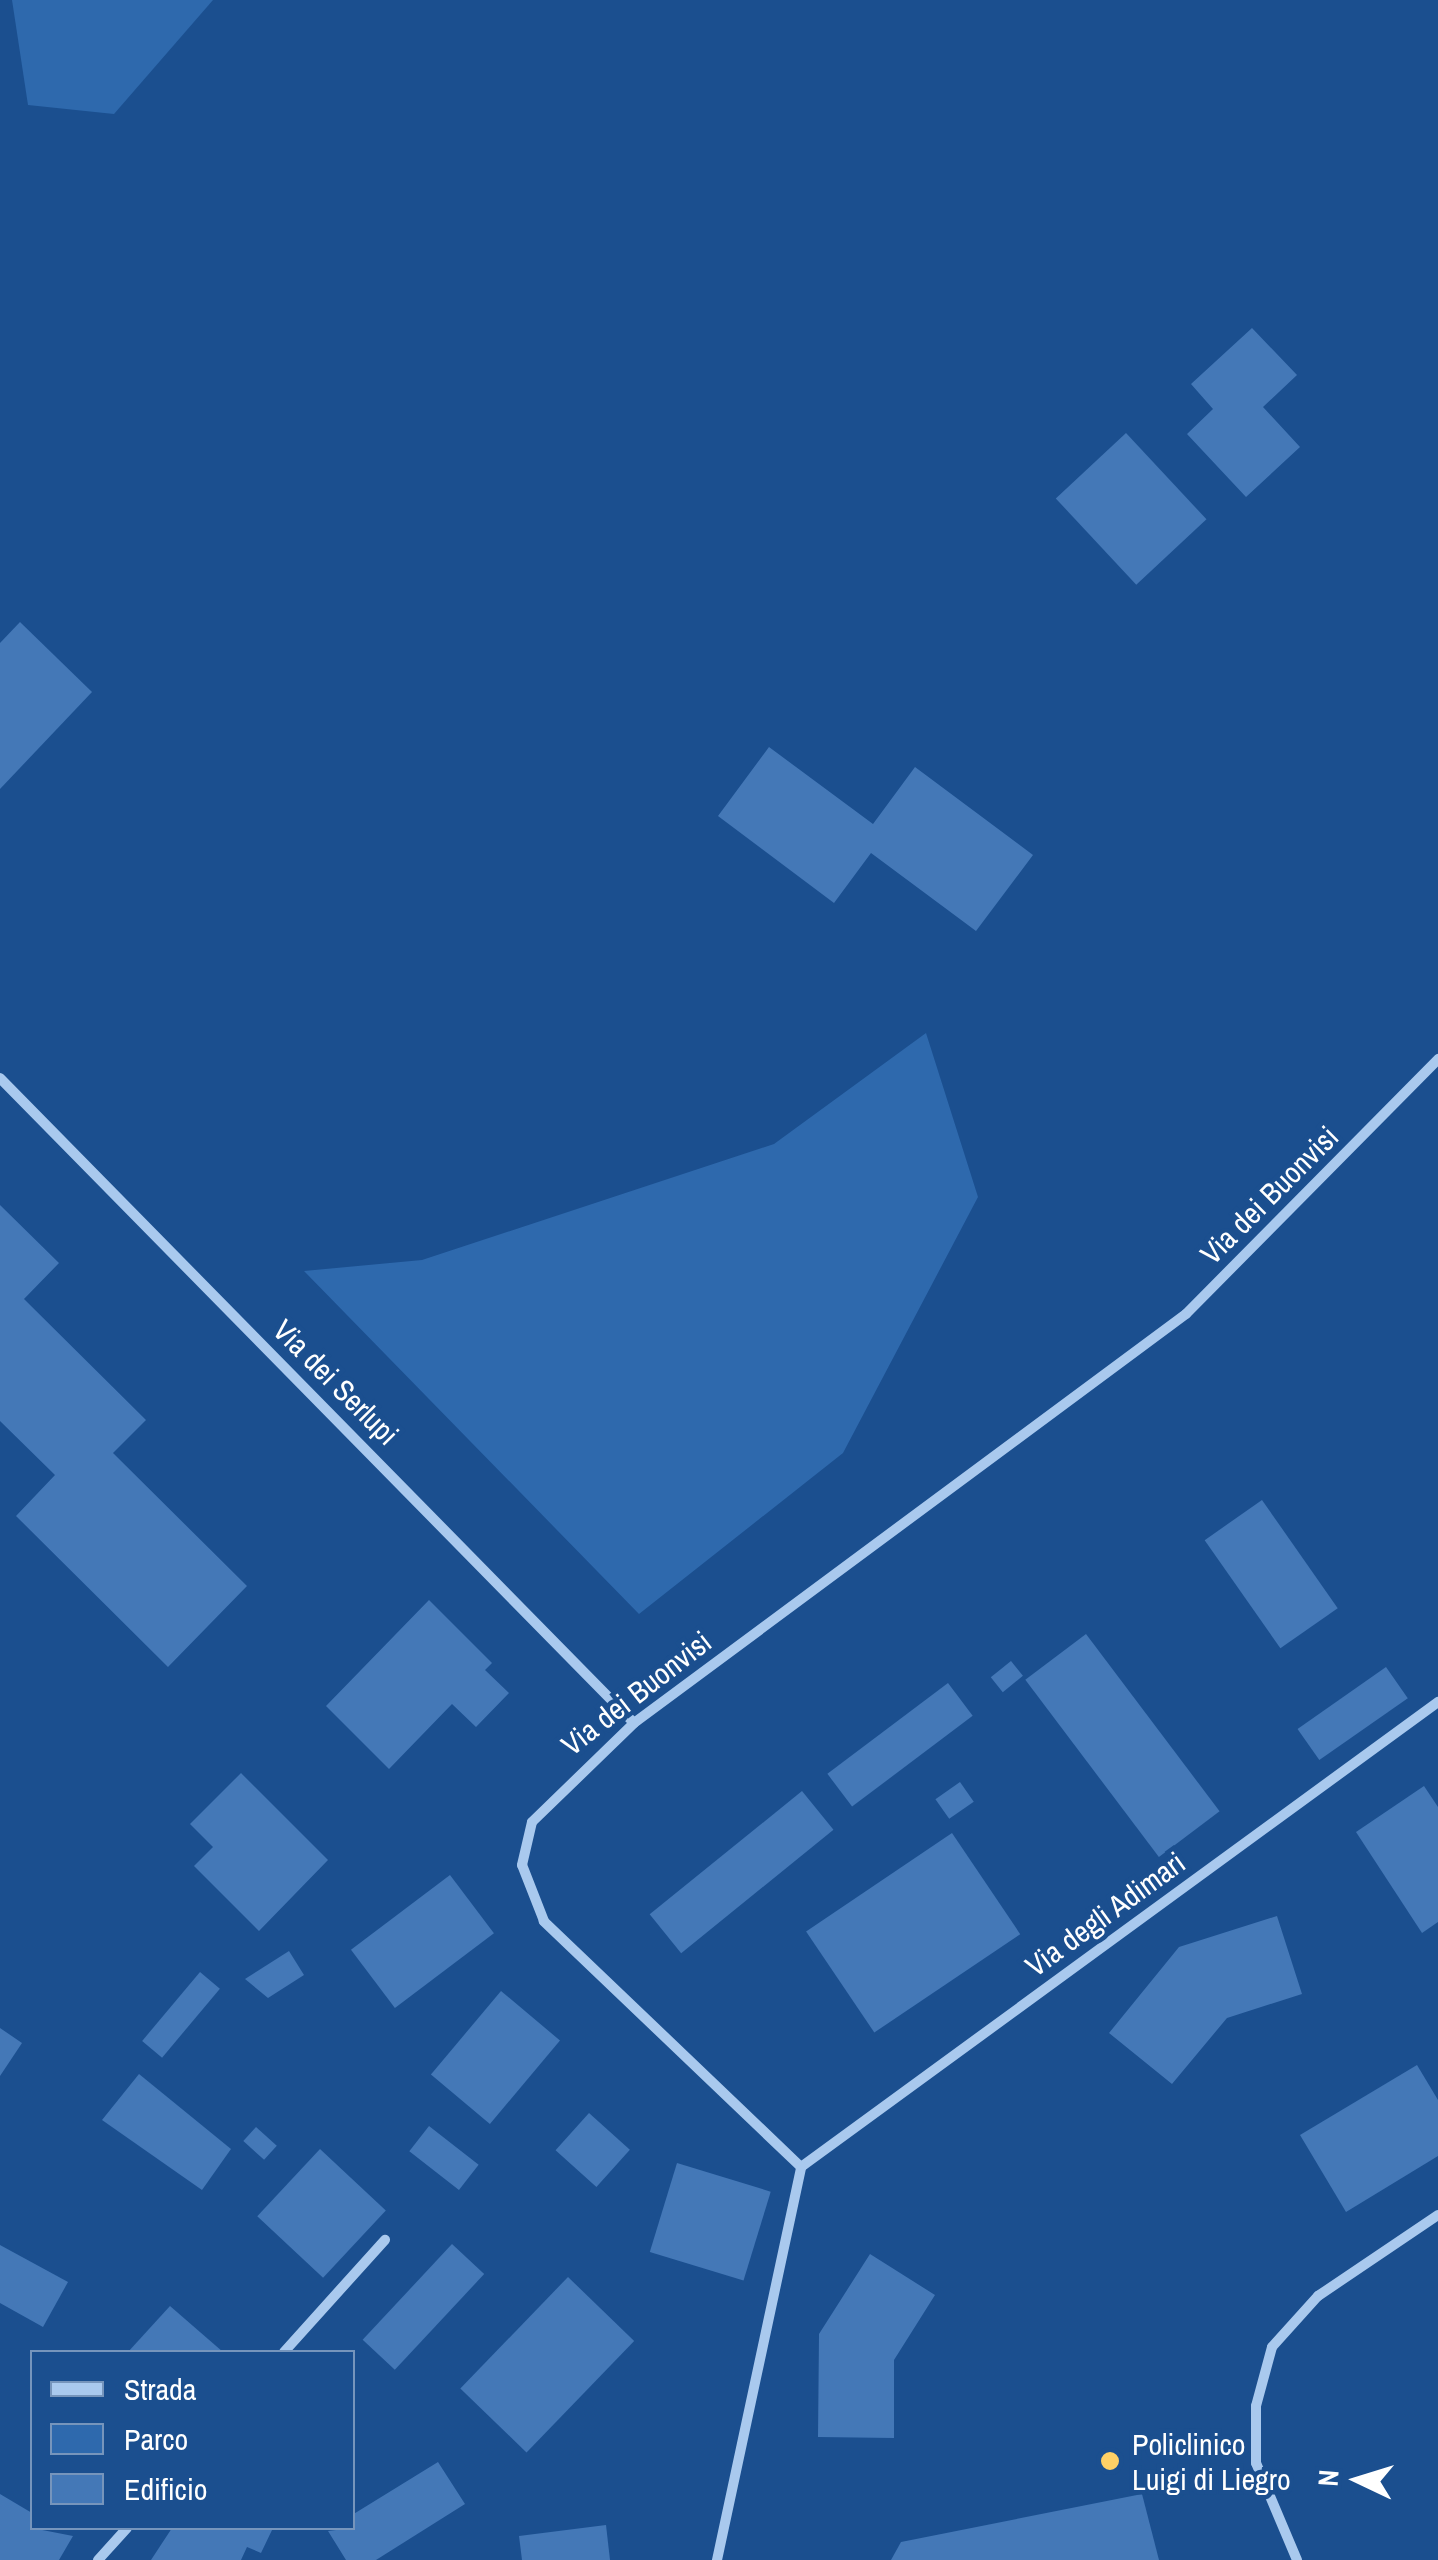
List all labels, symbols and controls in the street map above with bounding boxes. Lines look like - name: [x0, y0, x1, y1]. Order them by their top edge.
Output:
- street label: Via dei Buonvisi: [1193, 1119, 1345, 1271]
- street label: Via dei Serlupi: [266, 1312, 406, 1452]
- street label: Via dei Buonvisi: [554, 1623, 718, 1763]
- street label: Via degli Adimari: [1018, 1844, 1192, 1984]
- legend: [30, 2350, 355, 2530]
- text: Strada: [124, 2369, 196, 2409]
- text: Parco: [124, 2419, 188, 2459]
- place label: Policlinico Luigi di Liegro: [1132, 2426, 1291, 2496]
- north arrow: [1308, 2430, 1408, 2530]
- marker: Policlinico Luigi di Liegro: [1097, 2448, 1123, 2474]
- text: N: [1309, 2468, 1348, 2488]
- text: Edificio: [124, 2469, 207, 2509]

